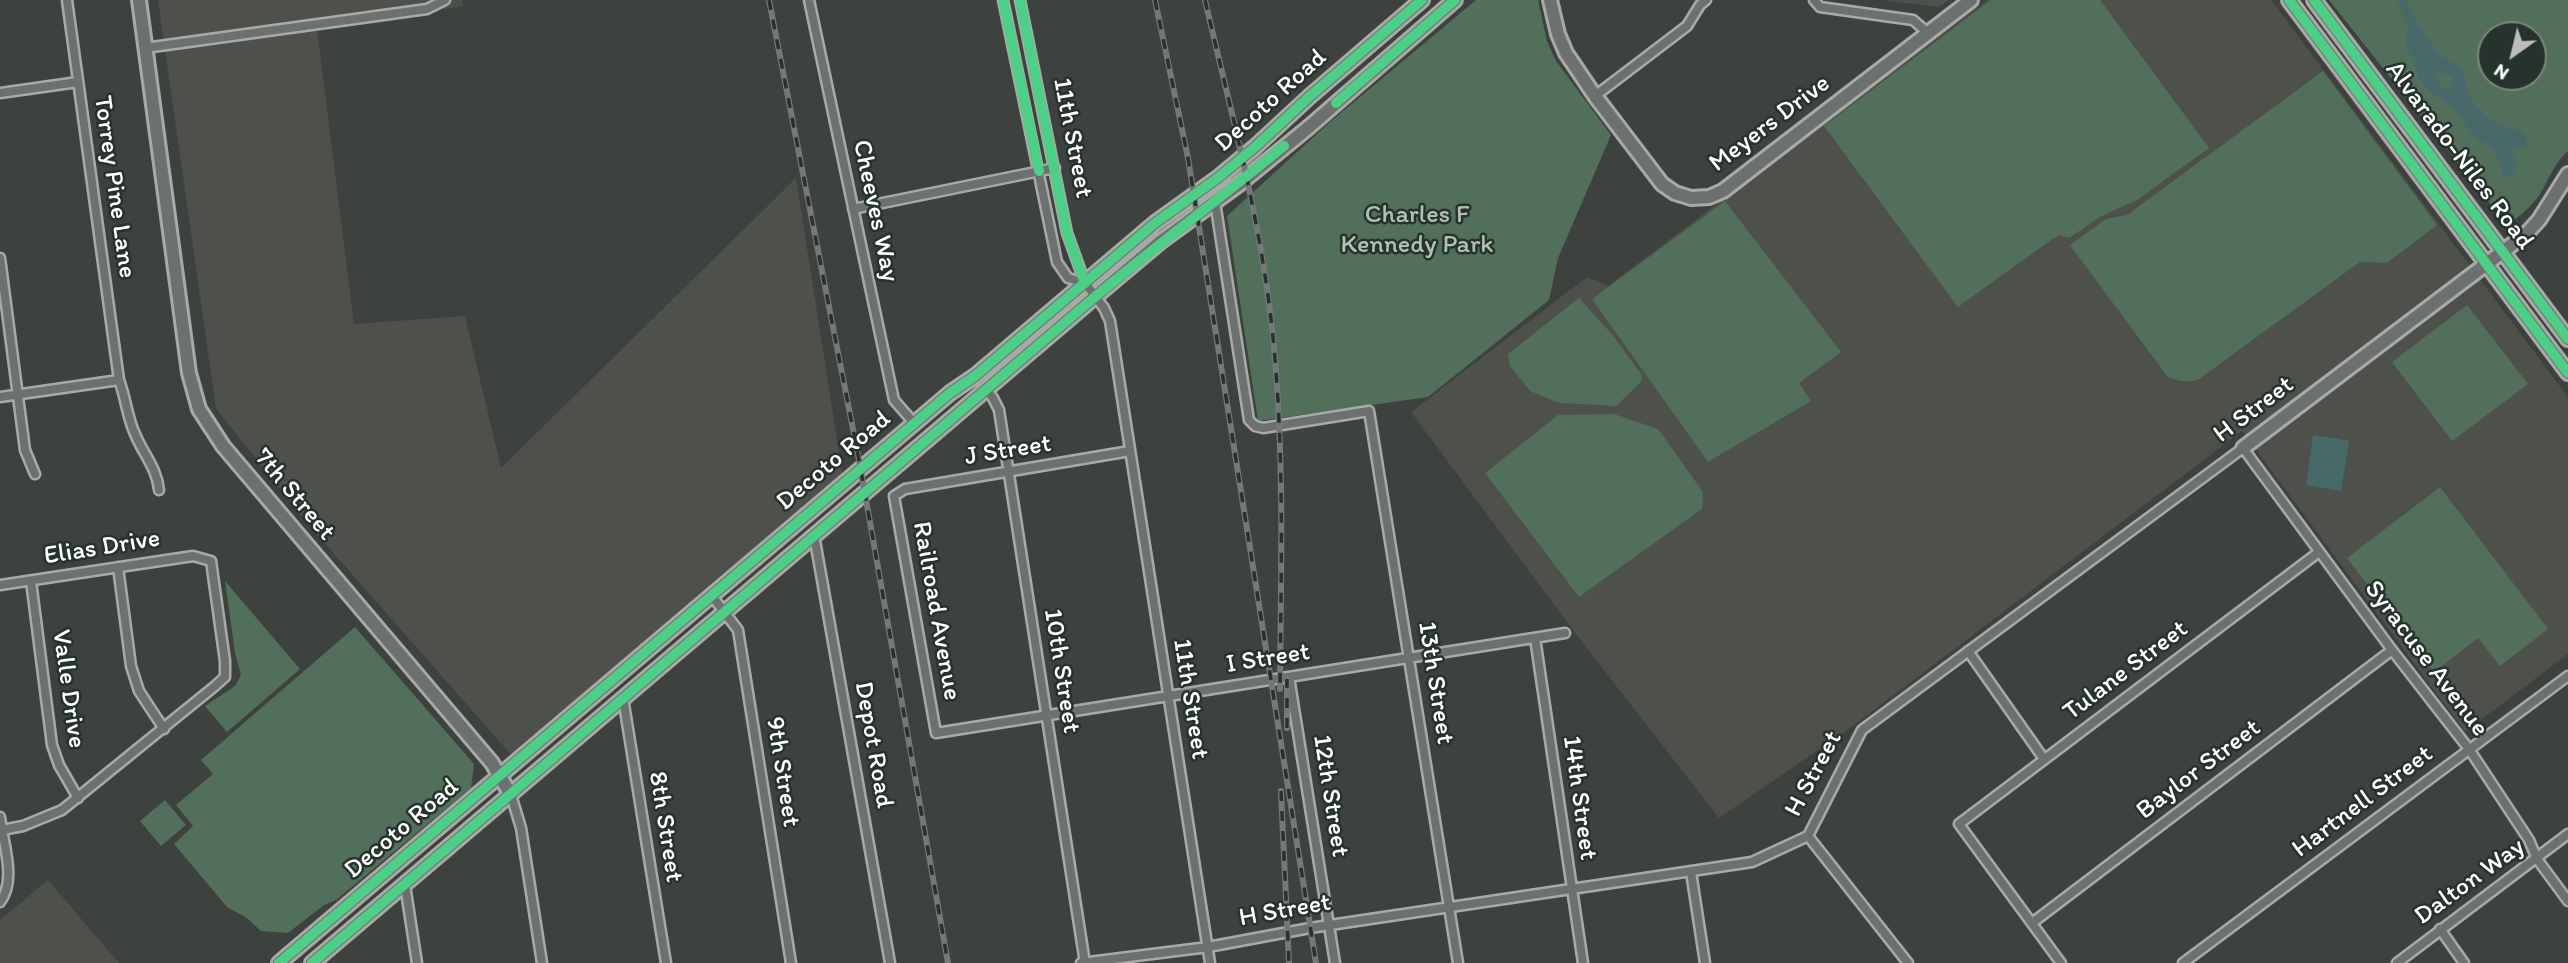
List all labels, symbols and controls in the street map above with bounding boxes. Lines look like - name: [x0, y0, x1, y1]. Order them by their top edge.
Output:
- north arrow: [2477, 21, 2547, 91]
- street label: Decoto Road: [1209, 43, 1333, 159]
- street label: Alvarado-Niles Road: [2378, 56, 2540, 256]
- street label: Meyers Drive: [1703, 68, 1837, 180]
- street label: 11th Street: [1045, 75, 1099, 201]
- street label: Torrey Pine Lane: [86, 94, 142, 280]
- street label: Cheeves Way: [845, 137, 905, 285]
- park label: Charles F Kennedy Park: [1340, 199, 1494, 260]
- street label: H Street: [2208, 370, 2300, 450]
- street label: Decoto Road: [770, 404, 898, 518]
- street label: J Street: [962, 429, 1054, 473]
- street label: 7th Street: [247, 443, 341, 547]
- street label: Railroad Avenue: [905, 519, 967, 703]
- street label: Elias Drive: [42, 523, 162, 573]
- street label: Syracuse Avenue: [2357, 575, 2495, 743]
- street label: 10th Street: [1036, 606, 1086, 736]
- street label: Tulane Street: [2057, 614, 2195, 728]
- street label: 13th Street: [1410, 619, 1460, 747]
- street label: Valle Drive: [44, 628, 92, 750]
- street label: 11th Street: [1165, 636, 1215, 762]
- street label: I Street: [1224, 637, 1312, 681]
- street label: Depot Road: [847, 679, 899, 811]
- street label: Baylor Street: [2131, 713, 2267, 827]
- street label: 9th Street: [758, 715, 806, 829]
- street label: H Street: [1778, 726, 1850, 822]
- street label: 12th Street: [1305, 733, 1355, 859]
- street label: 14th Street: [1555, 734, 1603, 862]
- street label: Hartnell Street: [2287, 739, 2439, 865]
- street label: 8th Street: [641, 769, 689, 885]
- street label: Decoto Road: [338, 772, 466, 886]
- street label: Dalton Way: [2409, 832, 2531, 932]
- street label: H Street: [1237, 888, 1333, 934]

